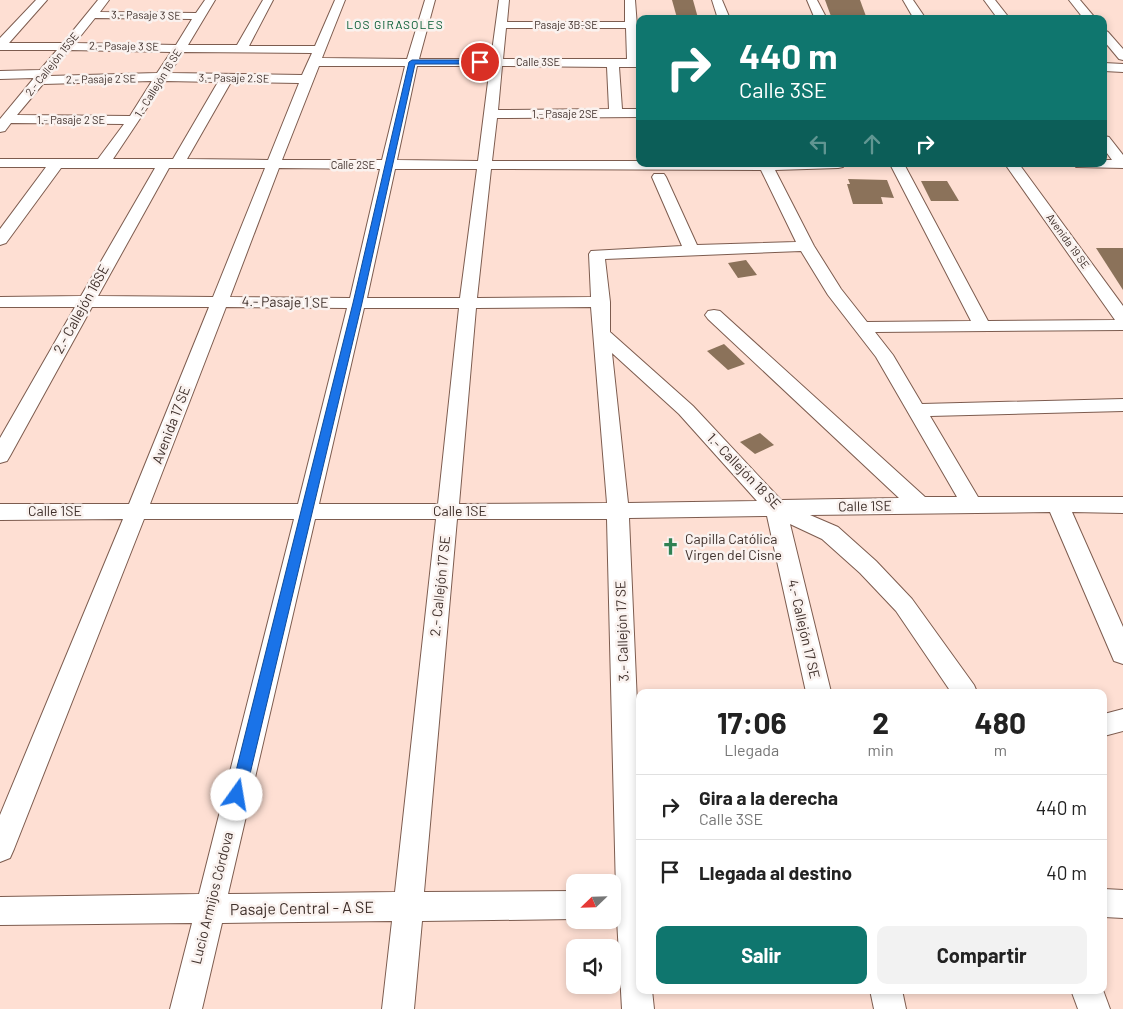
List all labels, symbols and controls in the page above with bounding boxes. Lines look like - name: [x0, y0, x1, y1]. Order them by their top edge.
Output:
- street label: 3.- Pasaje 3 SE: [111, 7, 181, 22]
- district label: LOS GIRASOLES: [346, 17, 444, 31]
- street label: Pasaje 3B-SE: [534, 18, 598, 31]
- street label: 2.- Callejón 15SE: [22, 29, 81, 98]
- text: 440 m: [739, 34, 838, 76]
- icon: right: [656, 35, 721, 100]
- street label: 2.- Pasaje 3 SE: [89, 38, 159, 53]
- pin: [459, 41, 501, 83]
- street label: 1.- Callejón 16 SE: [131, 46, 184, 119]
- icon: arrive: [466, 48, 494, 76]
- street label: Calle 3SE: [516, 55, 560, 68]
- street label: 3.- Pasaje 2.SE: [198, 70, 270, 85]
- street label: 2.- Pasaje 2 SE: [66, 71, 137, 86]
- text: Calle 3SE: [739, 76, 827, 102]
- street label: 1.- Pasaje 2SE: [532, 107, 598, 120]
- street label: 1.- Pasaje 2 SE: [37, 113, 105, 126]
- icon: left: [805, 130, 833, 158]
- icon: ahead: [858, 130, 886, 158]
- icon: right: [911, 130, 939, 158]
- street label: Calle 2SE: [331, 158, 375, 171]
- street label: Avenida 19 SE: [1044, 211, 1093, 271]
- street label: 2.- Callejón 16SE: [49, 261, 112, 356]
- street label: 4.- Pasaje 1 SE: [241, 292, 329, 311]
- street label: Avenida 17 SE: [148, 384, 193, 466]
- street label: 1.- Callejón 18 SE: [704, 429, 785, 512]
- street label: Calle 1SE: [838, 497, 892, 514]
- street label: Calle 1SE: [28, 502, 82, 519]
- street label: Calle 1SE: [433, 502, 487, 519]
- place label: Capilla Católica Virgen del Cisne: [685, 530, 782, 563]
- street label: 2.- Callejón 17 SE: [426, 535, 453, 637]
- church icon: Capilla Católica Virgen del Cisne: [661, 537, 681, 557]
- street label: 4.- Callejón 17 SE: [785, 578, 824, 680]
- street label: 3.- Callejón 17 SE: [611, 580, 632, 682]
- text: 17:06: [717, 704, 787, 740]
- text: 2: [872, 704, 889, 740]
- text: 480: [975, 704, 1026, 740]
- text: Llegada: [724, 740, 779, 759]
- text: min: [868, 740, 894, 759]
- text: m: [994, 740, 1007, 759]
- position arrow: [210, 768, 262, 820]
- text: Gira a la derecha: [699, 786, 838, 809]
- icon: right: [656, 793, 684, 821]
- text: 440 m: [1036, 796, 1087, 819]
- text: Calle 3SE: [699, 809, 763, 828]
- street label: Lucio Armijos Córdova: [187, 830, 236, 966]
- icon: arrive: [656, 858, 684, 886]
- text: Llegada al destino: [699, 861, 852, 884]
- text: 40 m: [1046, 861, 1087, 884]
- north arrow: [566, 874, 621, 929]
- map controls: [566, 874, 621, 994]
- street label: Pasaje Central - A SE: [230, 897, 374, 918]
- button: Salir: [656, 926, 867, 984]
- button: Compartir: [877, 926, 1087, 984]
- button: sound: [566, 939, 621, 994]

